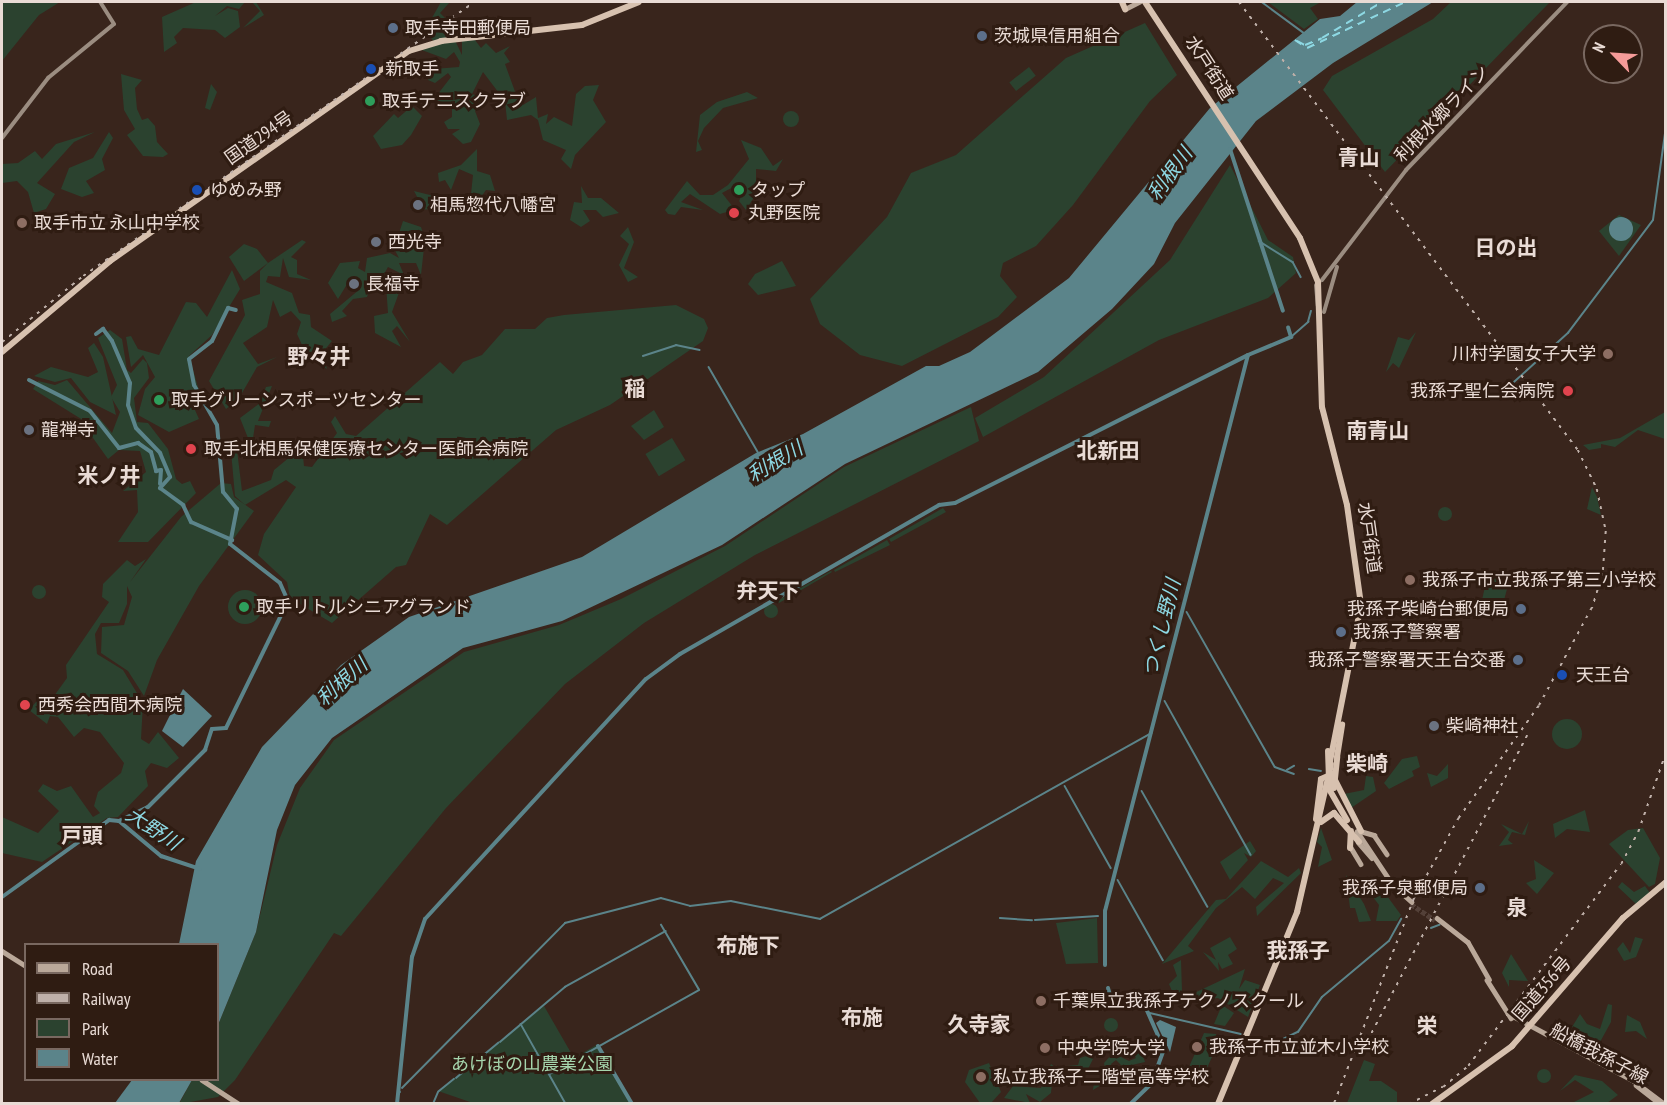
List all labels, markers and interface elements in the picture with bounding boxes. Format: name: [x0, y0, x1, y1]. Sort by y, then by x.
place label: 取手寺田郵便局: [405, 17, 531, 39]
marker: 取手寺田郵便局: [386, 21, 400, 35]
north arrow: [1583, 24, 1643, 84]
place label: 茨城県信用組合: [994, 25, 1120, 47]
marker: 茨城県信用組合: [975, 29, 989, 43]
street label: 水戸街道: [1180, 32, 1238, 104]
text: N: [1588, 39, 1609, 55]
place label: 新取手: [385, 58, 439, 80]
marker: 新取手: [362, 60, 380, 78]
street label: 利根水郷ライン: [1390, 61, 1494, 167]
place label: 取手テニスクラブ: [382, 90, 526, 112]
marker: 取手テニスクラブ: [363, 94, 377, 108]
street label: 国道294号: [221, 107, 297, 169]
water label: 利根川: [1143, 143, 1197, 205]
district label: 青山: [1338, 145, 1380, 171]
place label: ゆめみ野: [210, 179, 282, 201]
place label: タップ: [751, 179, 805, 201]
marker: ゆめみ野: [188, 181, 206, 199]
marker: タップ: [732, 183, 746, 197]
place label: 相馬惣代八幡宮: [430, 194, 556, 216]
marker: 相馬惣代八幡宮: [411, 198, 425, 212]
place label: 丸野医院: [748, 202, 820, 224]
marker: 丸野医院: [725, 204, 743, 222]
place label: 取手市立 永山中学校: [34, 212, 200, 234]
marker: 取手市立 永山中学校: [15, 216, 29, 230]
place label: 西光寺: [388, 231, 442, 253]
marker: 西光寺: [369, 235, 383, 249]
district label: 日の出: [1475, 235, 1537, 261]
place label: 長福寺: [366, 273, 420, 295]
marker: 長福寺: [347, 277, 361, 291]
place label: 川村学園女子大学: [1452, 343, 1596, 365]
district label: 野々井: [288, 344, 350, 370]
marker: 川村学園女子大学: [1601, 347, 1615, 361]
district label: 稲: [625, 376, 645, 402]
place label: 我孫子聖仁会病院: [1410, 380, 1554, 402]
marker: 我孫子聖仁会病院: [1559, 382, 1577, 400]
place label: 取手グリーンスポーツセンター: [171, 389, 423, 411]
marker: 取手グリーンスポーツセンター: [152, 393, 166, 407]
district label: 南青山: [1347, 418, 1409, 444]
place label: 龍禅寺: [41, 419, 95, 441]
marker: 龍禅寺: [22, 423, 36, 437]
water label: 利根川: [743, 436, 807, 488]
place label: 取手北相馬保健医療センター医師会病院: [204, 438, 528, 460]
district label: 北新田: [1077, 438, 1139, 464]
marker: 取手北相馬保健医療センター医師会病院: [182, 440, 200, 458]
district label: 米ノ井: [78, 463, 140, 489]
street label: 水戸街道: [1353, 501, 1385, 575]
place label: 我孫子市立我孫子第三小学校: [1422, 569, 1656, 591]
marker: 我孫子市立我孫子第三小学校: [1403, 573, 1417, 587]
water label: つくし野川: [1138, 577, 1186, 679]
district label: 弁天下: [737, 578, 799, 604]
place label: 取手リトルシニアグランド: [256, 596, 472, 618]
place label: 我孫子柴崎台郵便局: [1347, 598, 1509, 620]
marker: 取手リトルシニアグランド: [237, 600, 251, 614]
marker: 我孫子柴崎台郵便局: [1514, 602, 1528, 616]
place label: 我孫子警察署: [1353, 621, 1461, 643]
marker: 我孫子警察署: [1334, 625, 1348, 639]
place label: 我孫子警察署天王台交番: [1308, 649, 1506, 671]
water label: 利根川: [312, 653, 372, 711]
marker: 我孫子警察署天王台交番: [1511, 653, 1525, 667]
place label: 天王台: [1576, 664, 1630, 686]
marker: 天王台: [1553, 666, 1571, 684]
place label: 西秀会西間木病院: [38, 694, 182, 716]
marker: 西秀会西間木病院: [16, 696, 34, 714]
place label: 柴崎神社: [1446, 715, 1518, 737]
marker: 柴崎神社: [1427, 719, 1441, 733]
district label: 柴崎: [1346, 751, 1388, 777]
water label: 大野川: [121, 803, 185, 855]
district label: 戸頭: [61, 823, 103, 849]
place label: 我孫子泉郵便局: [1342, 877, 1468, 899]
marker: 我孫子泉郵便局: [1473, 881, 1487, 895]
district label: 泉: [1507, 895, 1527, 921]
district label: 布施下: [717, 933, 779, 959]
district label: 我孫子: [1267, 938, 1329, 964]
legend: [24, 943, 219, 1081]
street label: 国道356号: [1508, 952, 1576, 1026]
text: Road: [82, 957, 113, 980]
text: Railway: [82, 987, 131, 1010]
place label: 千葉県立我孫子テクノスクール: [1053, 990, 1305, 1012]
marker: 千葉県立我孫子テクノスクール: [1034, 994, 1048, 1008]
district label: 布施: [841, 1005, 883, 1031]
district label: 久寺家: [948, 1012, 1010, 1038]
district label: 栄: [1417, 1013, 1437, 1039]
text: Park: [82, 1017, 109, 1040]
street label: 船橋我孫子線: [1546, 1019, 1652, 1089]
place label: 我孫子市立並木小学校: [1209, 1036, 1389, 1058]
place label: 中央学院大学: [1057, 1037, 1165, 1059]
marker: 我孫子市立並木小学校: [1190, 1040, 1204, 1054]
marker: 中央学院大学: [1038, 1041, 1052, 1055]
text: Water: [82, 1047, 118, 1070]
park label: あけぼの山農業公園: [451, 1053, 613, 1075]
place label: 私立我孫子二階堂高等学校: [993, 1066, 1209, 1088]
marker: 私立我孫子二階堂高等学校: [974, 1070, 988, 1084]

